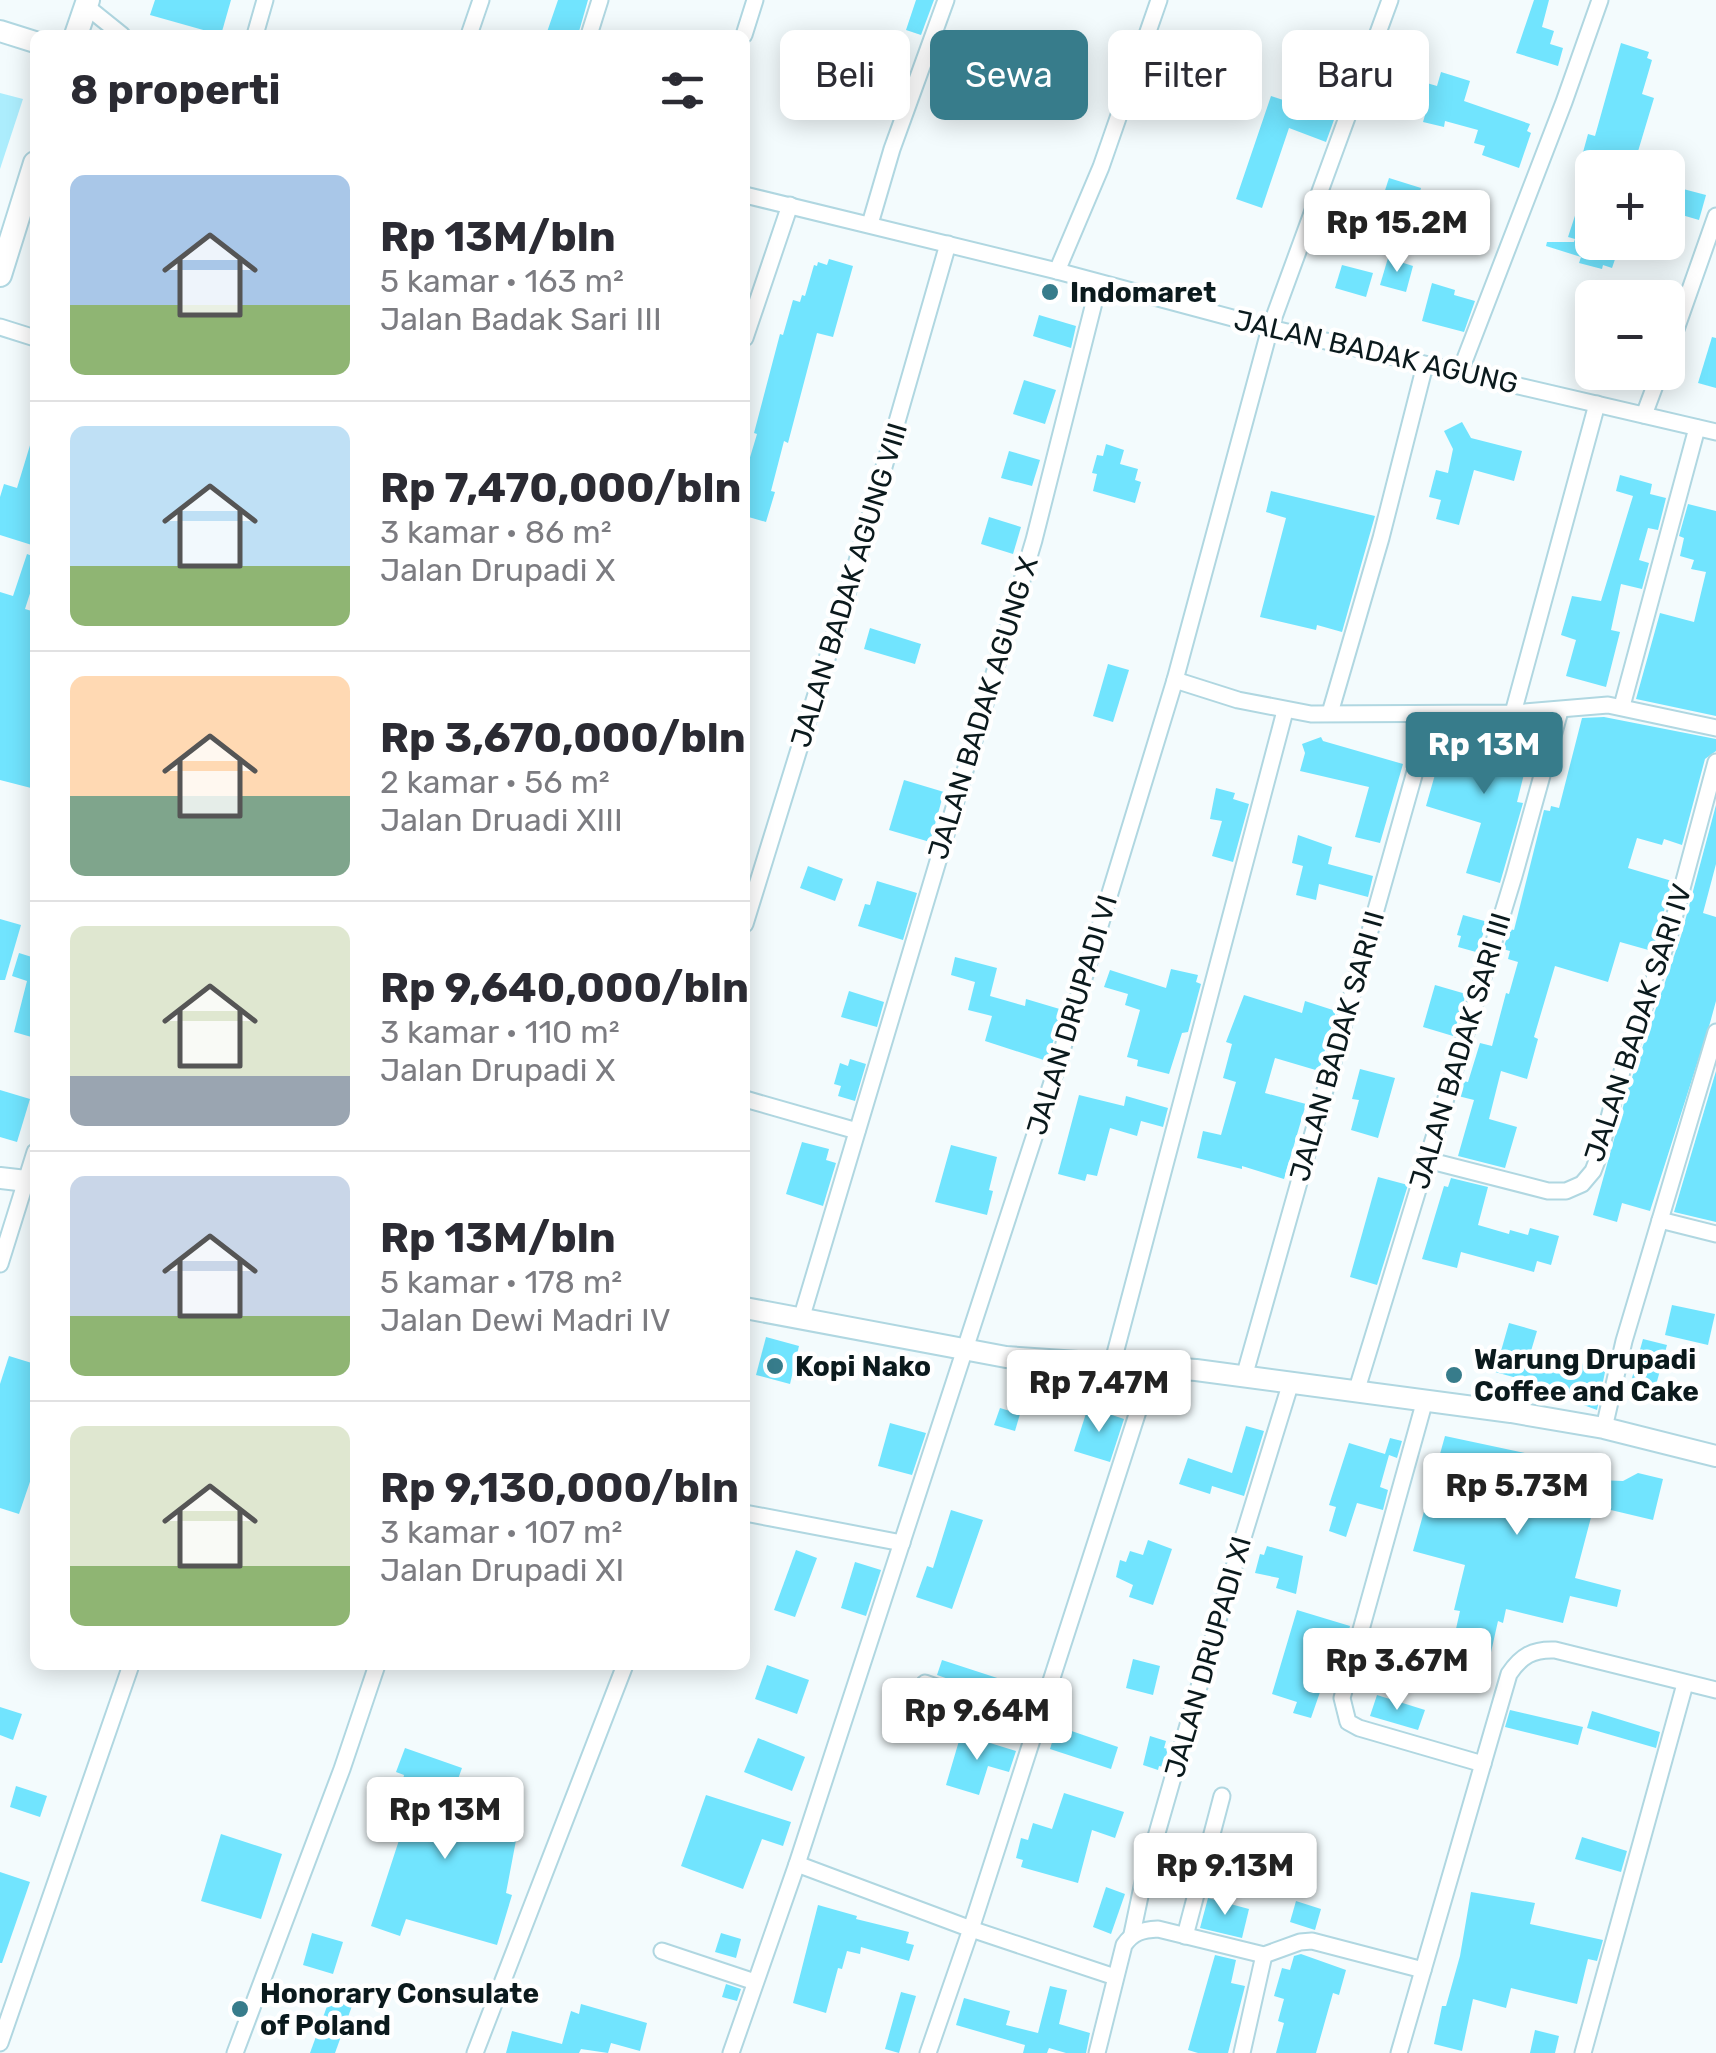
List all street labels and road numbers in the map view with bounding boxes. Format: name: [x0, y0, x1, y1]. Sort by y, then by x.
street label: JALAN BADAK AGUNG: [1231, 303, 1521, 401]
street label: JALAN BADAK AGUNG VIII: [784, 419, 914, 751]
street label: JALAN BADAK AGUNG X: [921, 552, 1045, 863]
street label: JALAN BADAK SARI IV: [1577, 880, 1699, 1166]
street label: JALAN DRUPADI VI: [1020, 891, 1124, 1139]
street label: JALAN BADAK SARI II: [1283, 907, 1391, 1185]
street label: JALAN BADAK SARI III: [1402, 909, 1518, 1193]
street label: JALAN DRUPADI XI: [1158, 1533, 1258, 1781]

